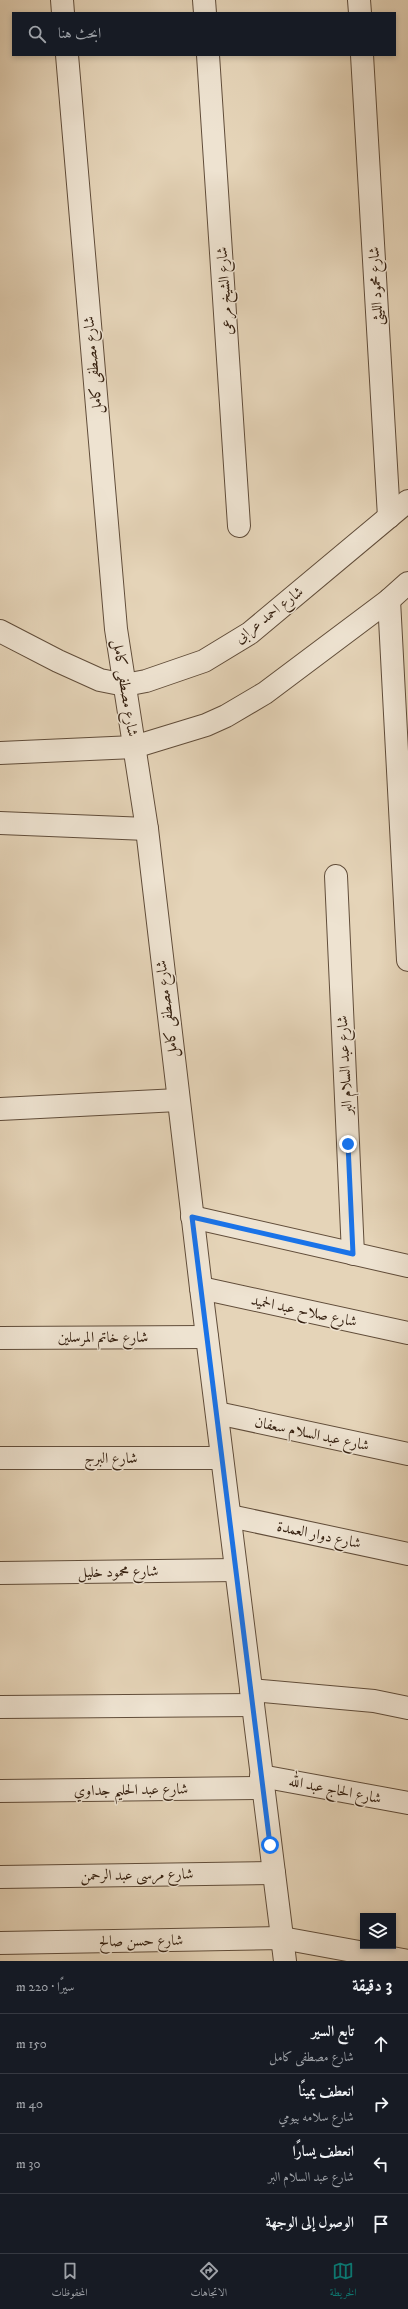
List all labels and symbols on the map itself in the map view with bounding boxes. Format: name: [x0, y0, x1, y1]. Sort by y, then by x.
street label: شارع الشيخ مرعى: [212, 246, 242, 336]
street label: شارع محمود الليثى: [364, 246, 391, 326]
street label: شارع مصطفى كامل: [79, 315, 110, 415]
street label: شارع احمد عرابى: [231, 582, 309, 650]
street label: شارع مصطفى كامل: [105, 638, 142, 738]
street label: شارع مصطفى كامل: [152, 959, 185, 1059]
street label: شارع عبد السلام البر: [333, 1015, 360, 1117]
route end: [339, 1135, 357, 1153]
street label: شارع صلاح عبد الحميد: [249, 1290, 359, 1334]
street label: شارع خاتم المرسلين: [58, 1328, 148, 1350]
street label: شارع عبد السلام سعفان: [252, 1413, 371, 1458]
street label: شارع البرج: [84, 1449, 138, 1471]
street label: شارع دوار العمدة: [275, 1517, 363, 1556]
street label: شارع محمود خليل: [77, 1562, 159, 1585]
street label: شارع الحاج عبد الله: [287, 1769, 383, 1811]
street label: شارع عبد الحليم جداوي: [74, 1780, 189, 1805]
route start: [261, 1836, 279, 1854]
street label: شارع مرسى عبد الرحمن: [80, 1865, 194, 1888]
street label: شارع حسن صالح: [99, 1931, 183, 1955]

